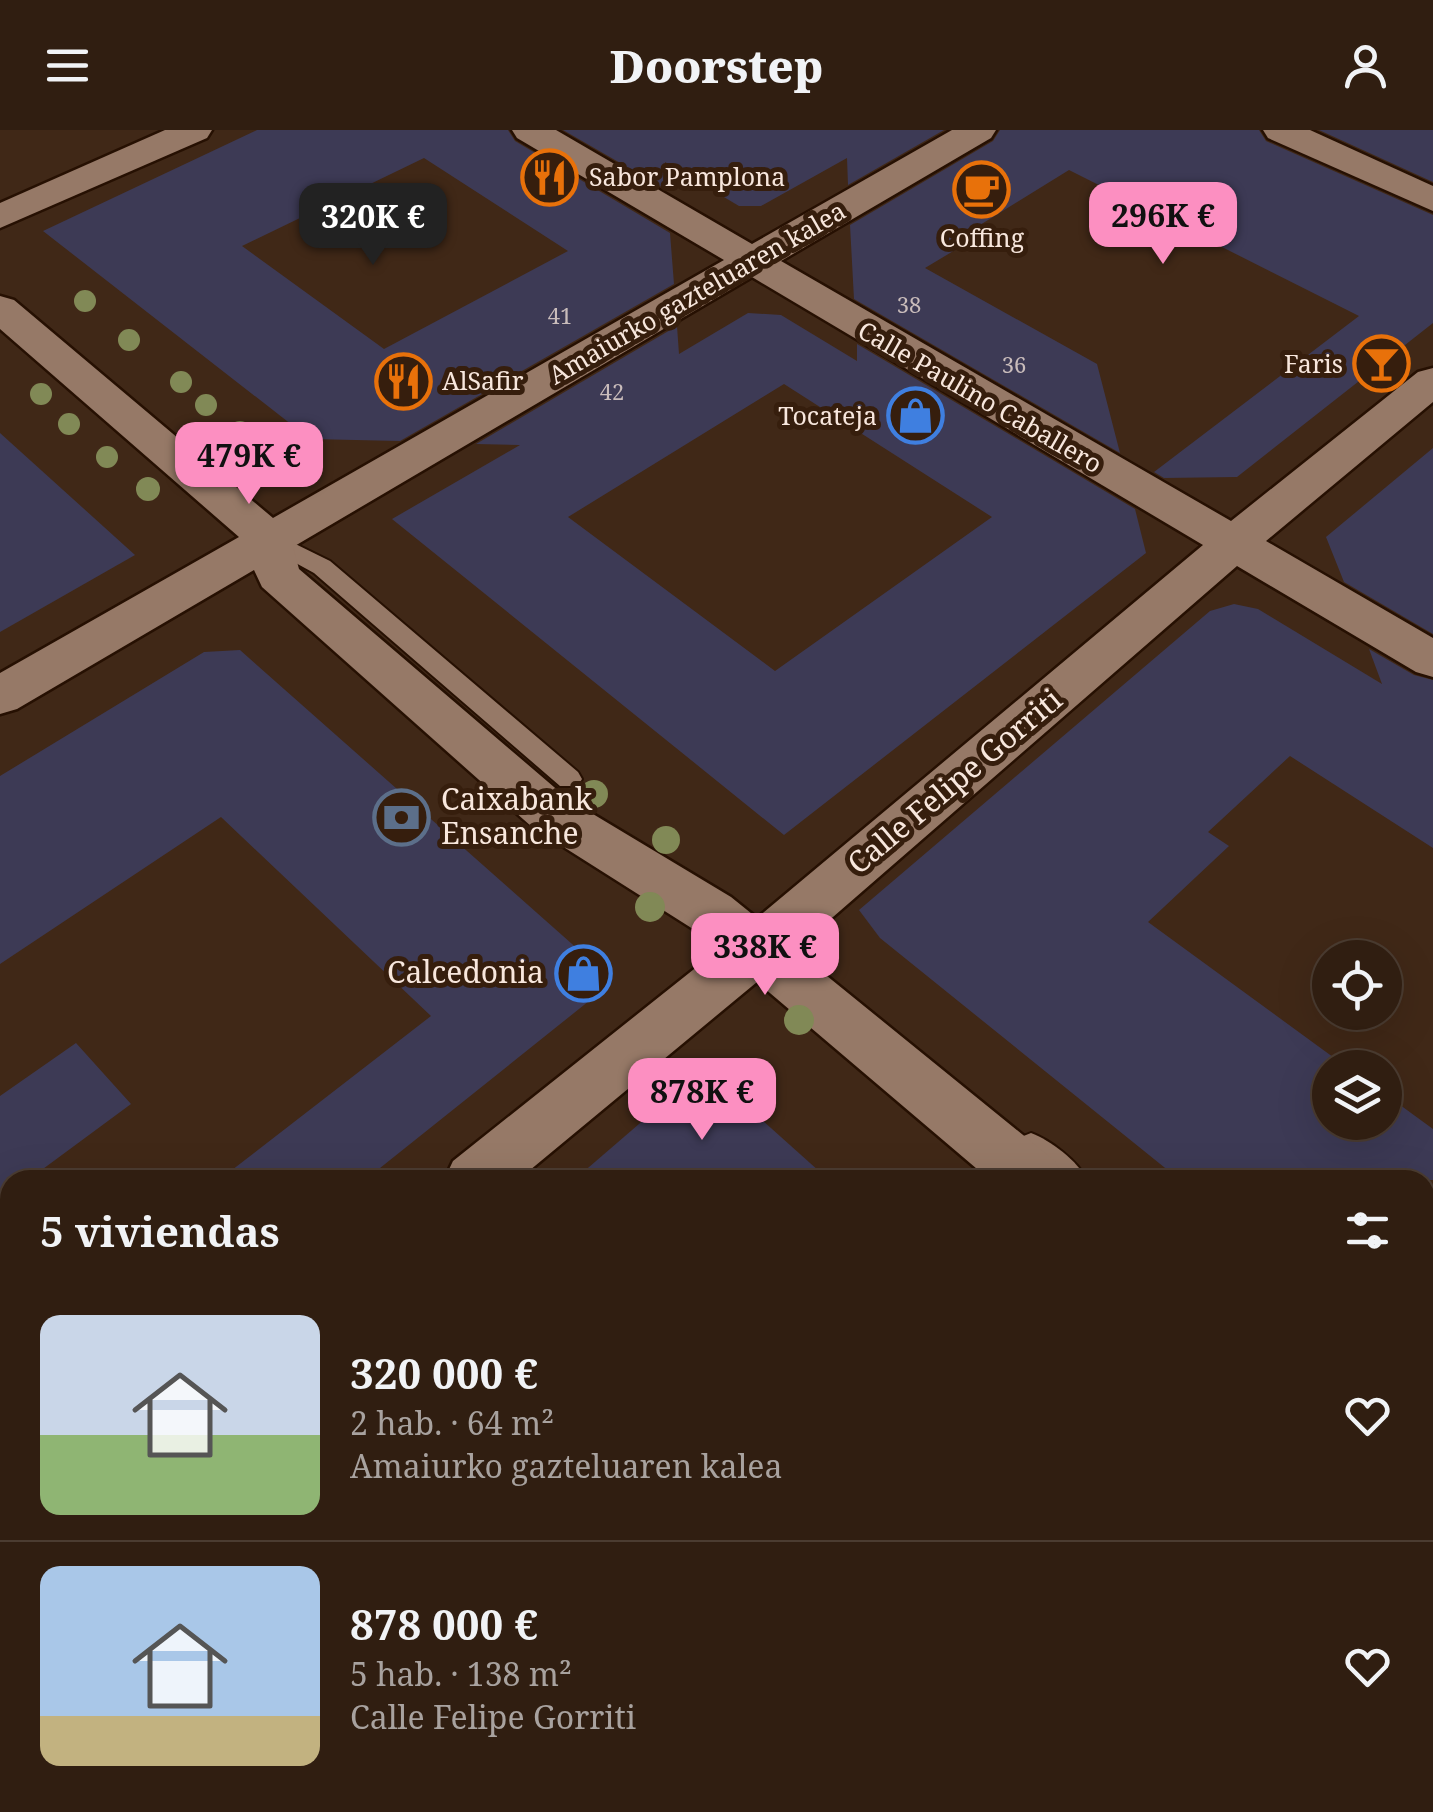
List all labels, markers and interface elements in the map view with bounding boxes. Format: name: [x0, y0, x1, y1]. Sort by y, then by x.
text: Doorstep: [610, 35, 823, 96]
icon: menu: [40, 38, 95, 93]
icon: person: [1338, 38, 1393, 93]
restaurant icon: Sabor Pamplona: [520, 147, 580, 207]
place label: Sabor Pamplona: [589, 159, 785, 193]
cafe icon: Coffing: [952, 159, 1012, 219]
pin: 296K €: [1082, 182, 1244, 267]
pin: 320K €: [292, 183, 454, 268]
street label: Amaiurko gazteluaren kalea: [542, 193, 851, 391]
text: 296K €: [1111, 193, 1215, 236]
text: 320K €: [321, 194, 425, 237]
place label: Coffing: [940, 220, 1025, 254]
house number: 38: [897, 289, 921, 319]
house number: 41: [548, 300, 572, 330]
street label: Calle Paulino Caballero: [852, 312, 1109, 480]
bar icon: Faris: [1352, 334, 1412, 394]
place label: Faris: [1284, 346, 1343, 380]
house number: 36: [1002, 349, 1026, 379]
restaurant icon: AlSafir: [373, 351, 433, 411]
place label: AlSafir: [442, 363, 524, 397]
house number: 42: [600, 376, 624, 406]
shop icon: Tocateja: [886, 386, 946, 446]
place label: Tocateja: [778, 398, 877, 432]
pin: 479K €: [168, 422, 330, 507]
text: 479K €: [197, 433, 301, 476]
street label: Calle Felipe Gorriti: [838, 679, 1070, 883]
place label: Caixabank Ensanche: [441, 778, 593, 853]
bank icon: Caixabank Ensanche: [372, 787, 432, 847]
pin: 338K €: [684, 913, 846, 998]
text: 338K €: [713, 924, 817, 967]
map controls: [1312, 940, 1402, 1140]
button: locate: [1312, 940, 1402, 1030]
shop icon: Calcedonia: [553, 943, 613, 1003]
place label: Calcedonia: [387, 951, 544, 992]
button: layers: [1312, 1050, 1402, 1140]
pin: 878K €: [621, 1058, 783, 1143]
text: 878K €: [650, 1069, 754, 1112]
text: 5 viviendas: [40, 1202, 280, 1259]
icon: filters: [1340, 1203, 1395, 1258]
text: 320 000 €: [350, 1344, 538, 1401]
icon: home: [120, 1355, 240, 1475]
icon: heart: [1340, 1388, 1395, 1443]
text: 2 hab. · 64 m²: [350, 1401, 554, 1444]
text: Amaiurko gazteluaren kalea: [350, 1444, 782, 1487]
text: 878 000 €: [350, 1595, 538, 1652]
icon: home: [120, 1606, 240, 1726]
icon: heart: [1340, 1639, 1395, 1694]
text: 5 hab. · 138 m²: [350, 1652, 572, 1695]
text: Calle Felipe Gorriti: [350, 1695, 636, 1738]

